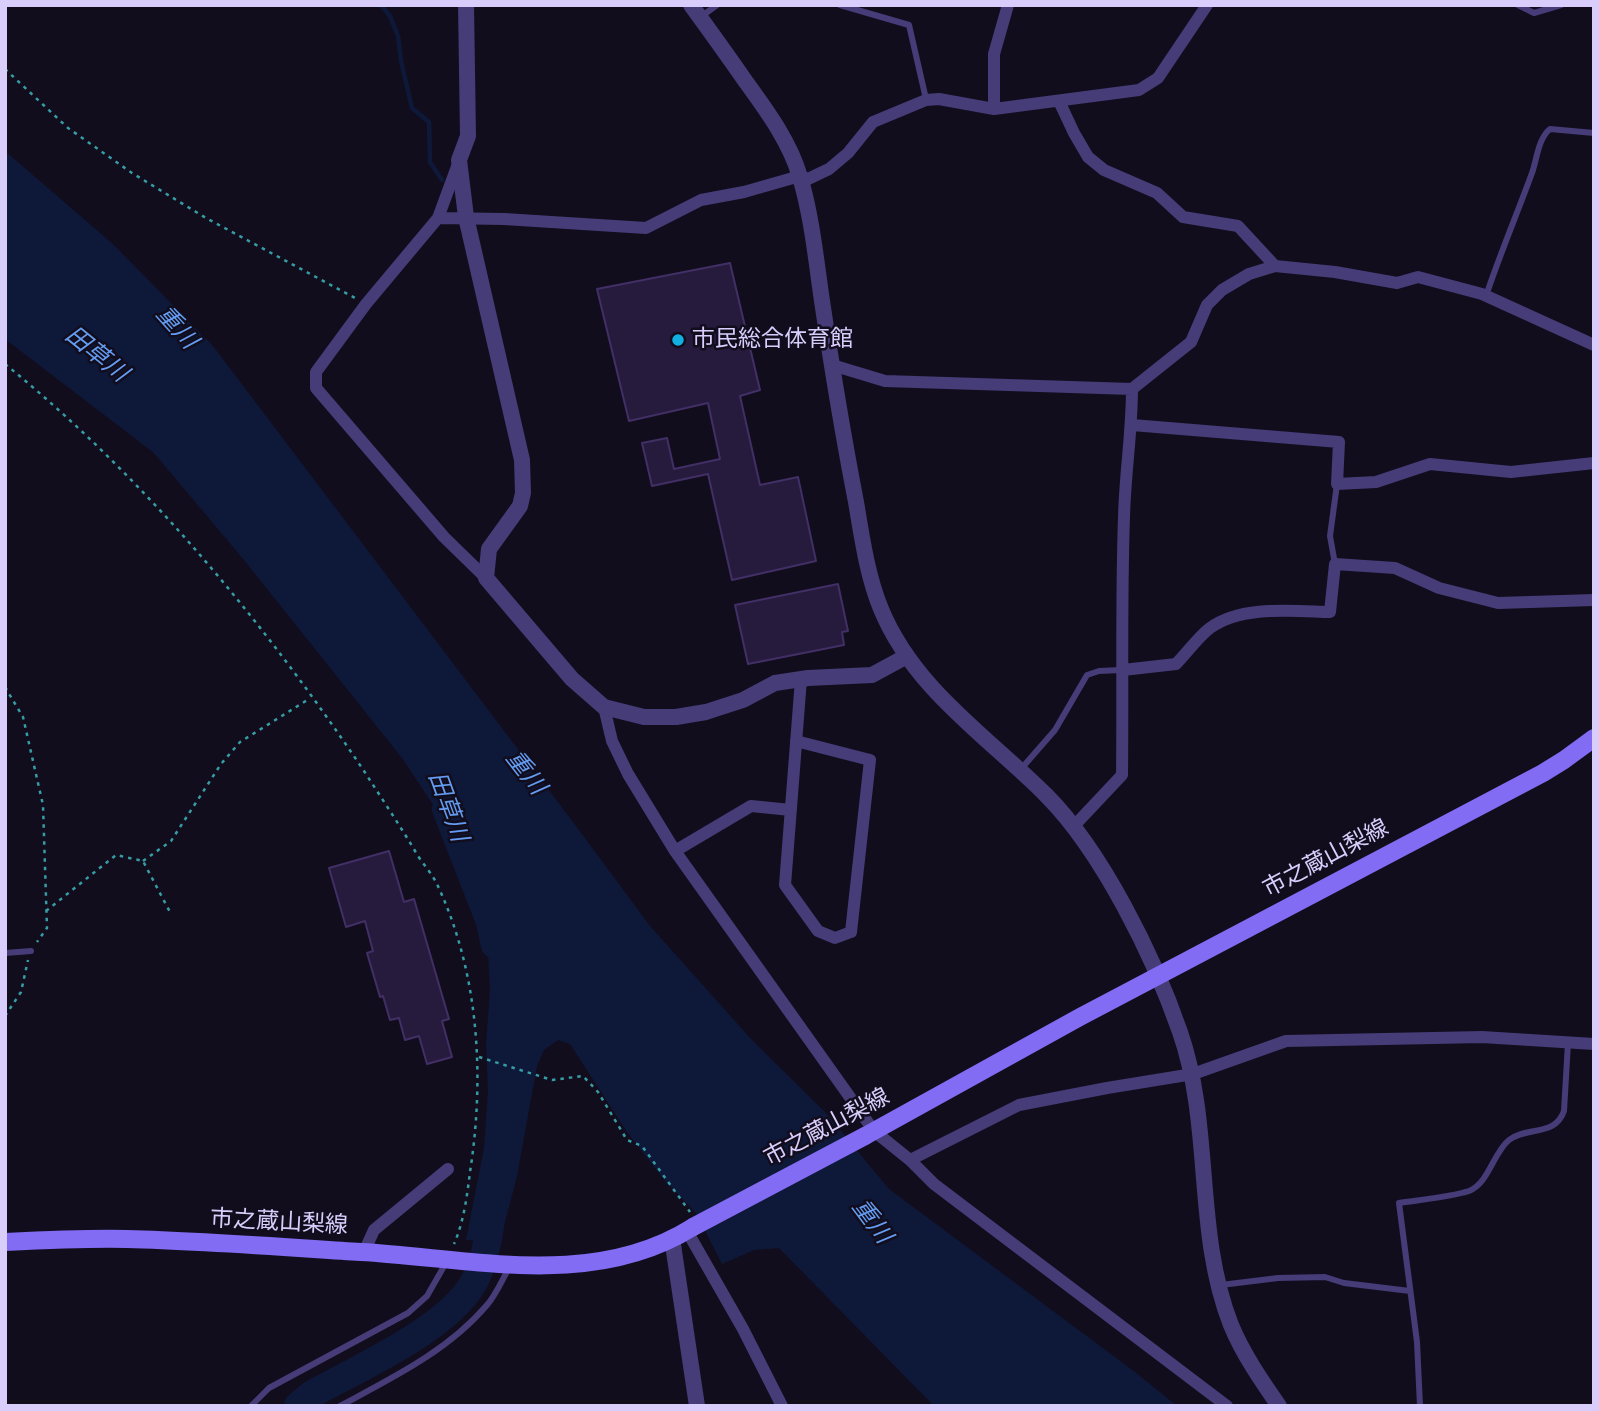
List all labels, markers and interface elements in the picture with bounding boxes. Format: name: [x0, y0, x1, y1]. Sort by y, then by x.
water label: 重川: [149, 301, 203, 355]
water label: 田草川: [59, 321, 133, 389]
place label: 市民総合体育館: [692, 326, 853, 354]
marker: 市民総合体育館: [670, 332, 686, 348]
water label: 重川: [499, 745, 551, 801]
water label: 田草川: [421, 768, 473, 846]
street label: 市之蔵山梨線: [1259, 814, 1393, 904]
street label: 市之蔵山梨線: [760, 1083, 894, 1173]
water label: 重川: [845, 1194, 897, 1250]
street label: 市之蔵山梨線: [209, 1206, 349, 1240]

